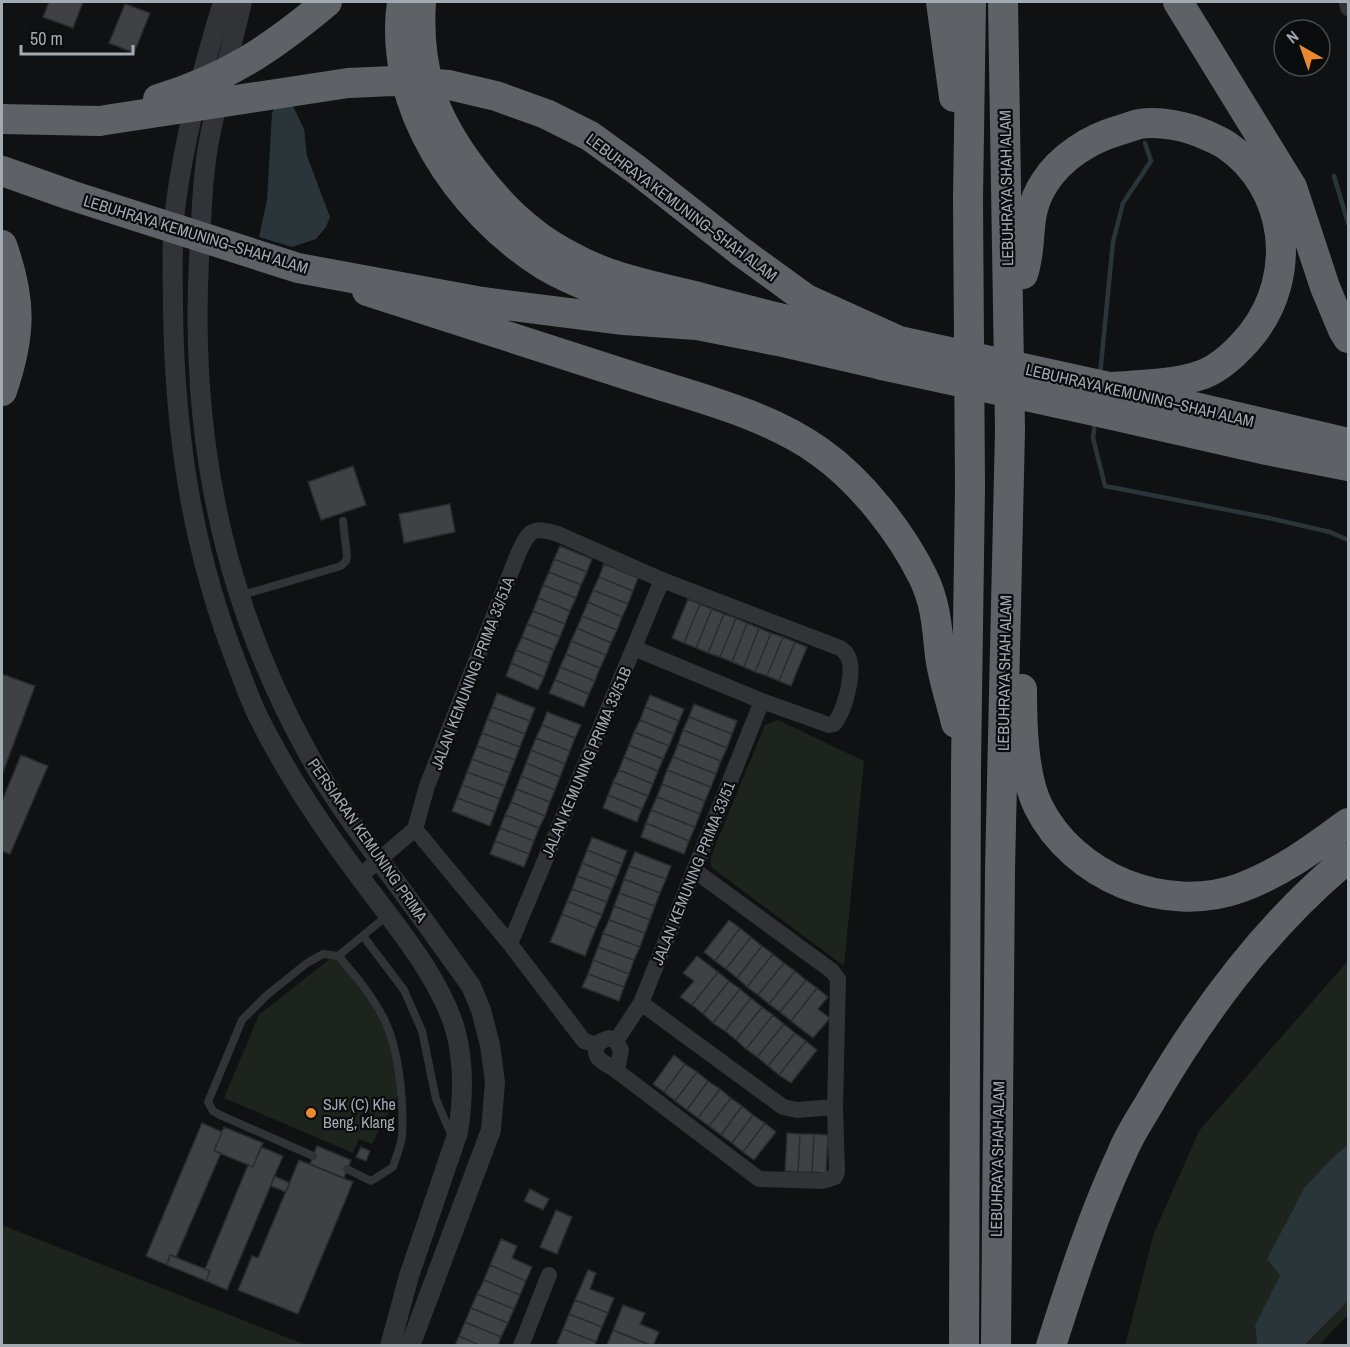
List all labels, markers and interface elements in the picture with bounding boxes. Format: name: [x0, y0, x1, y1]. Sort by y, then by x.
scale bar: [21, 18, 134, 56]
north arrow: [1272, 18, 1332, 78]
text: N: [1282, 25, 1303, 48]
text: 50 m: [30, 26, 63, 51]
street label: LEBUHRAYA SHAH ALAM: [994, 110, 1018, 266]
street label: LEBUHRAYA KEMUNING–SHAH ALAM: [582, 128, 782, 286]
street label: LEBUHRAYA KEMUNING–SHAH ALAM: [81, 189, 311, 279]
street label: LEBUHRAYA KEMUNING–SHAH ALAM: [1024, 358, 1256, 432]
street label: JALAN KEMUNING PRIMA 33/51A: [425, 573, 519, 773]
street label: LEBUHRAYA SHAH ALAM: [992, 595, 1016, 751]
street label: JALAN KEMUNING PRIMA 33/51B: [536, 663, 636, 861]
street label: PERSIARAN KEMUNING PRIMA: [303, 754, 433, 927]
street label: JALAN KEMUNING PRIMA 33/51: [646, 777, 740, 968]
street label: LEBUHRAYA SHAH ALAM: [985, 1081, 1009, 1237]
place label: SJK (C) Khe Beng, Klang: [323, 1093, 396, 1133]
marker: SJK (C) Khe Beng, Klang: [304, 1106, 318, 1120]

